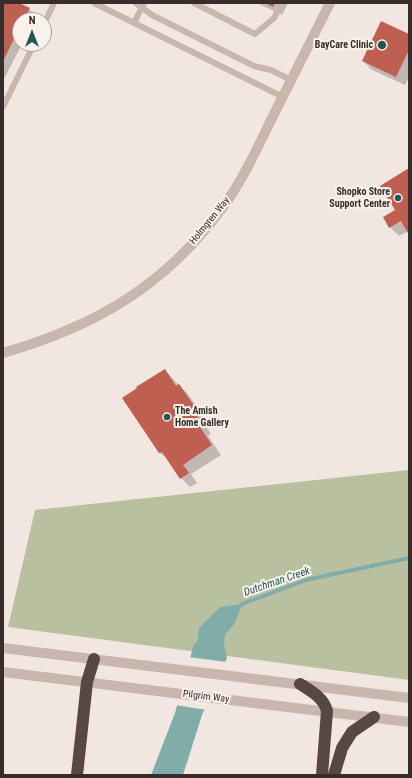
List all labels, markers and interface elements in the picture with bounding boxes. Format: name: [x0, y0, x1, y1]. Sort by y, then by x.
north arrow: [12, 12, 52, 52]
text: N: [29, 14, 35, 27]
place label: BayCare Clinic: [315, 39, 373, 51]
marker: BayCare Clinic: [376, 39, 388, 51]
place label: Shopko Store Support Center: [329, 186, 390, 210]
marker: Shopko Store Support Center: [393, 193, 403, 203]
street label: Holmgren Way: [187, 195, 233, 247]
place label: The Amish Home Gallery: [175, 405, 229, 428]
marker: The Amish Home Gallery: [162, 412, 172, 422]
water label: Dutchman Creek: [242, 564, 312, 600]
street label: Pilgrim Way: [182, 688, 230, 706]

